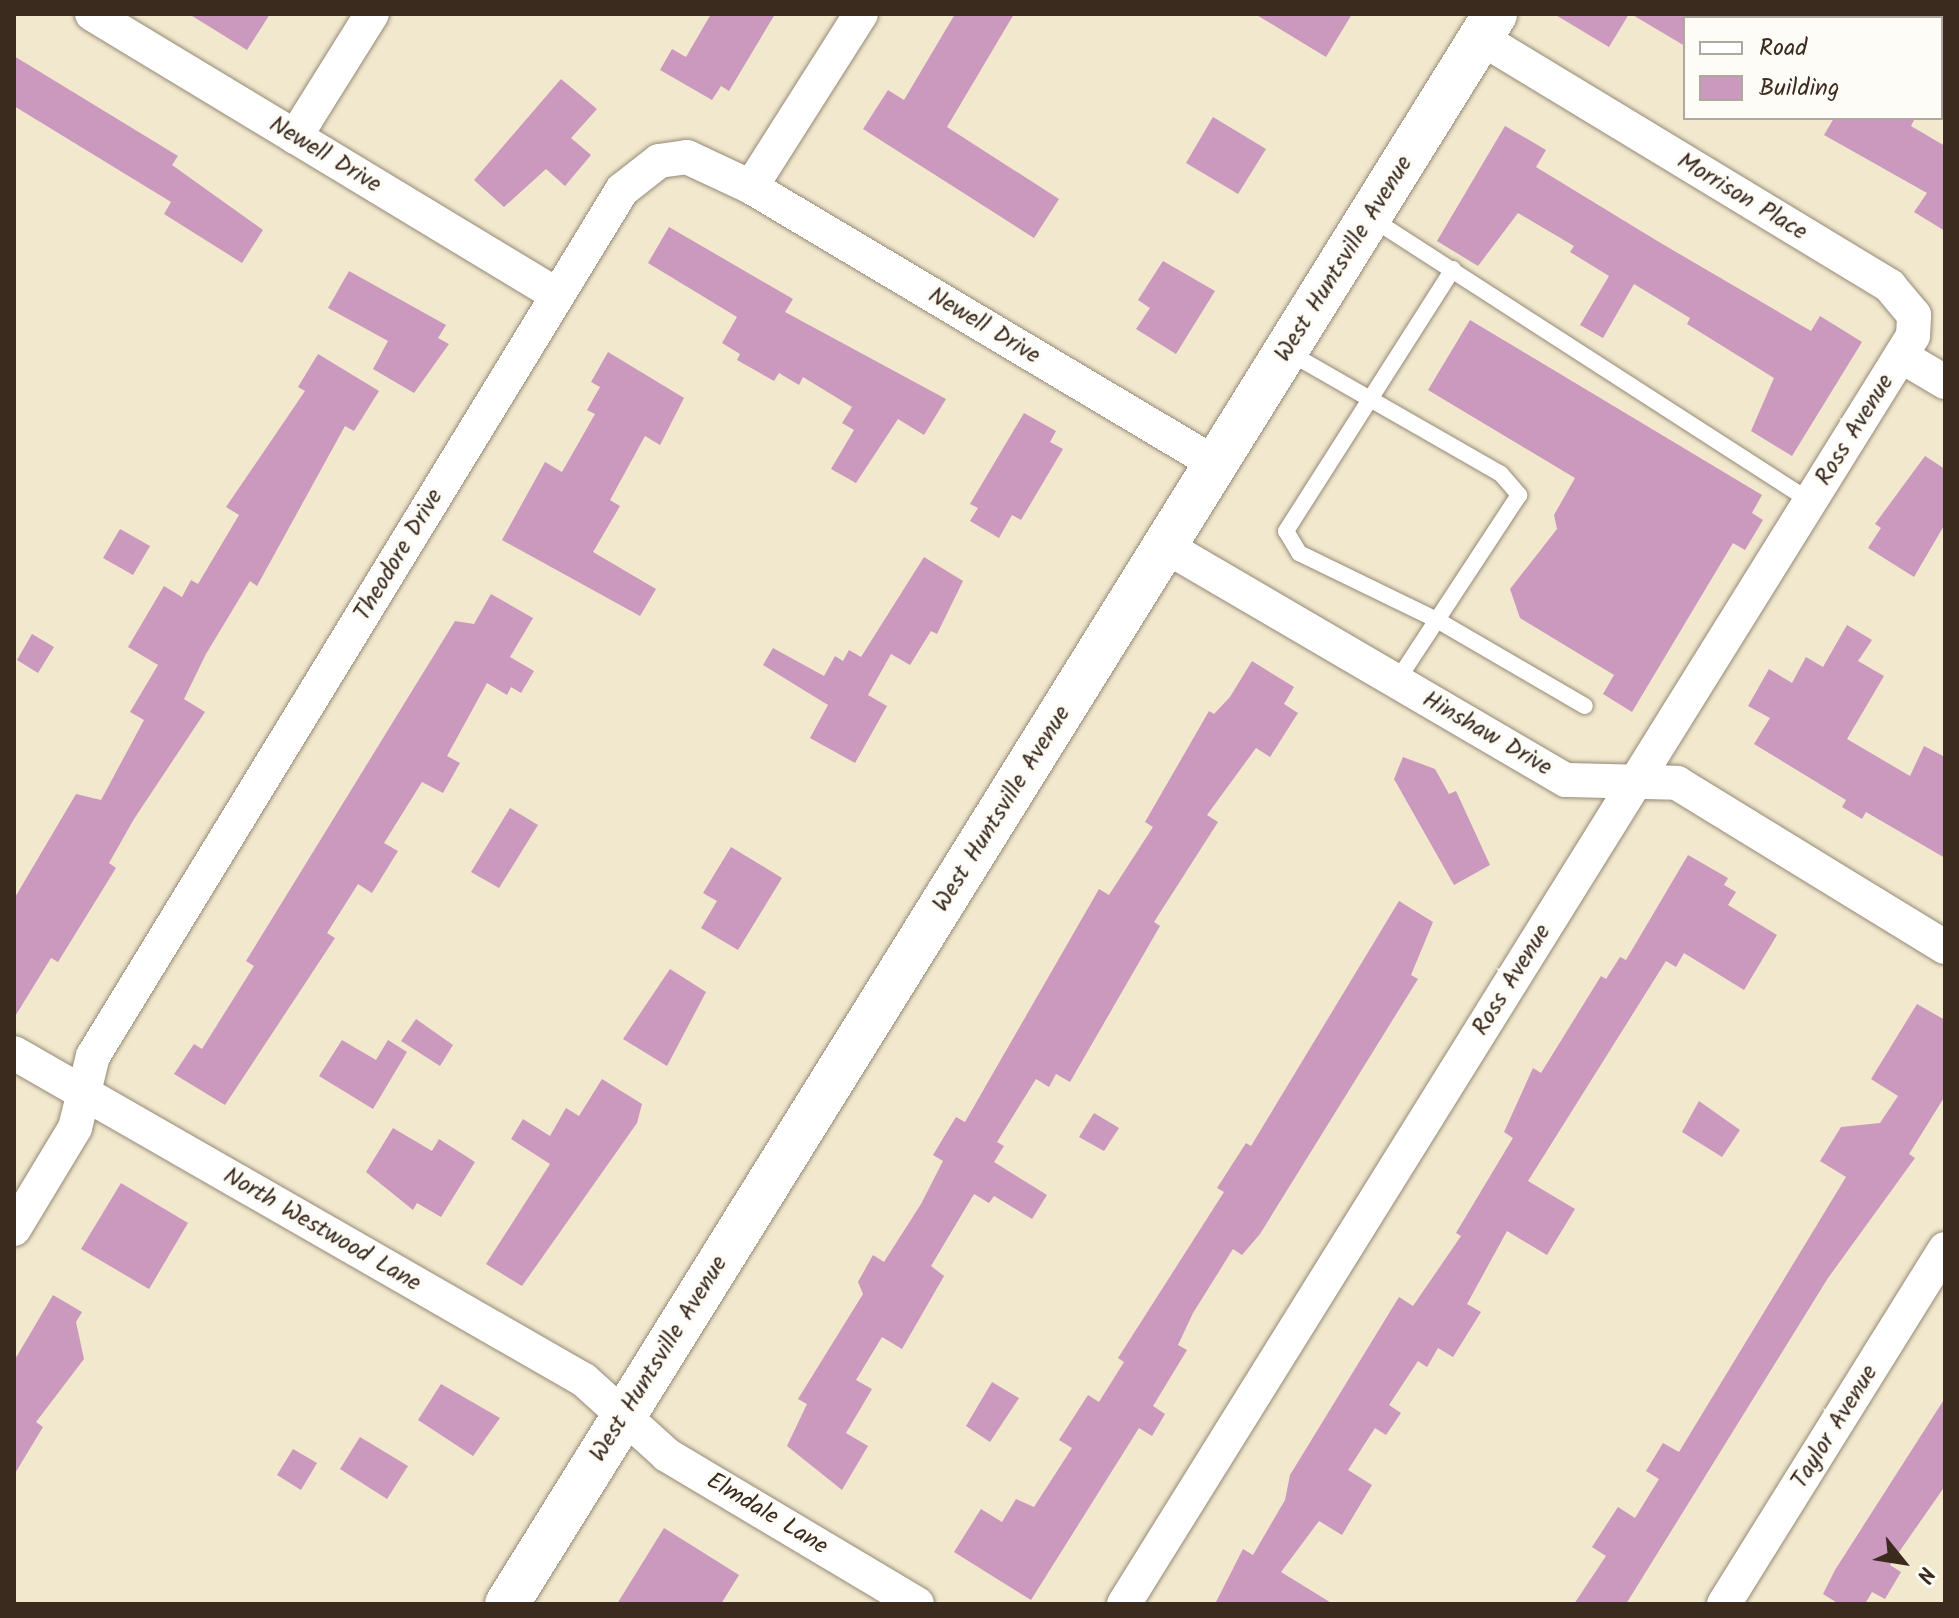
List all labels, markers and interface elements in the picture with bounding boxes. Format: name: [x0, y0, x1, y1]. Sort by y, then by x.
legend: [1683, 16, 1943, 120]
text: Road: [1759, 29, 1807, 68]
text: Building: [1759, 69, 1839, 108]
street label: Newell Drive: [264, 110, 386, 200]
street label: Morrison Place: [1672, 147, 1812, 247]
street label: West Huntsville Avenue: [1269, 151, 1419, 367]
street label: Newell Drive: [923, 281, 1045, 371]
street label: Ross Avenue: [1810, 369, 1900, 491]
street label: Theodore Drive: [348, 484, 450, 626]
street label: Hinshaw Drive: [1417, 685, 1557, 783]
street label: West Huntsville Avenue: [927, 701, 1077, 917]
street label: Ross Avenue: [1467, 919, 1557, 1041]
street label: North Westwood Lane: [218, 1162, 426, 1298]
street label: West Huntsville Avenue: [584, 1251, 734, 1467]
street label: Taylor Avenue: [1786, 1360, 1884, 1494]
street label: Elmdale Lane: [701, 1467, 833, 1561]
north arrow: [1863, 1522, 1943, 1602]
text: N: [1906, 1559, 1943, 1589]

